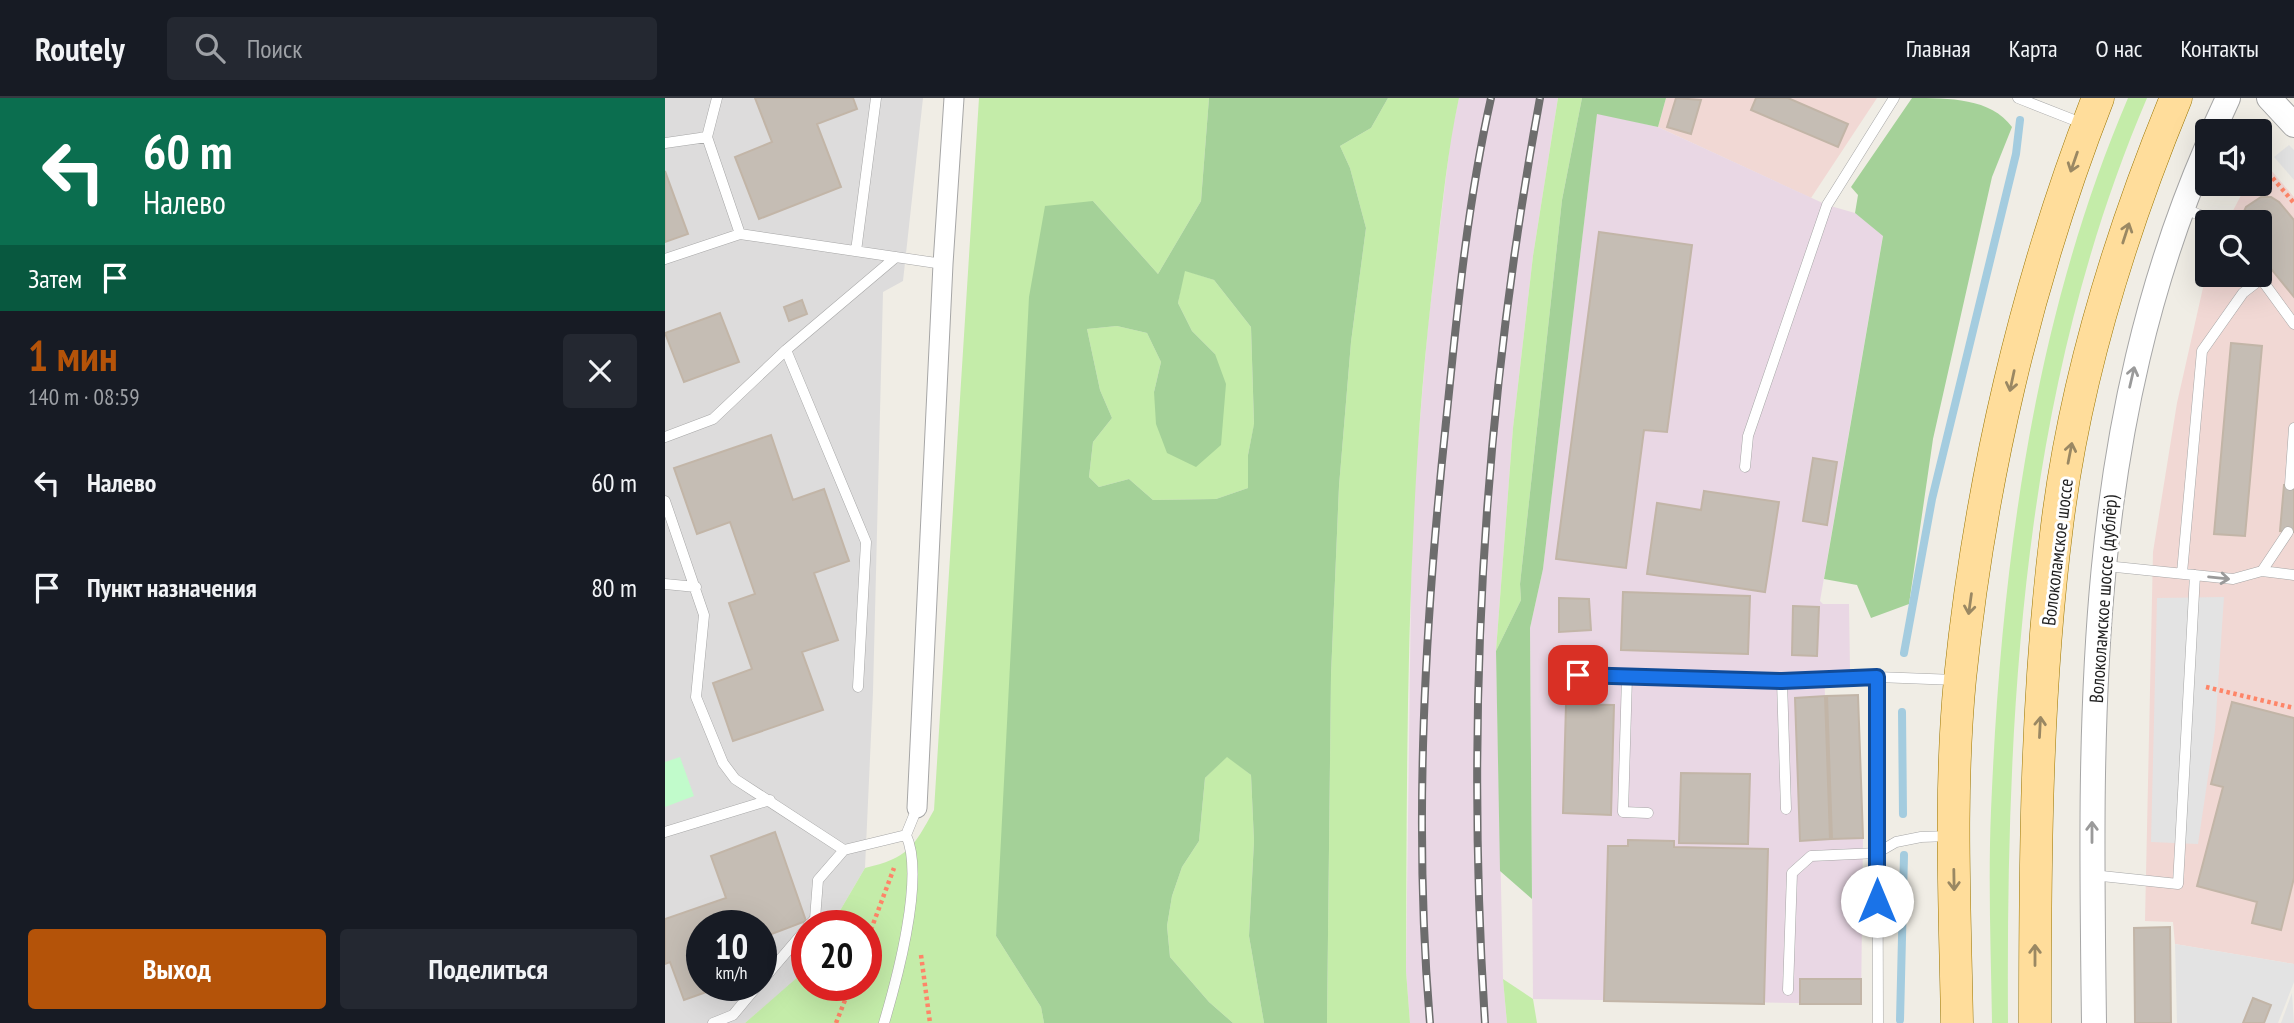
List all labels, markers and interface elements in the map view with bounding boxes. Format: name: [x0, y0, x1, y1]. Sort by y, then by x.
search box: [167, 17, 657, 80]
text: Routely: [35, 27, 125, 70]
icon: search: [191, 29, 229, 67]
text: Поиск: [247, 32, 302, 65]
text: Главная: [1906, 33, 1971, 64]
text: Карта: [2009, 33, 2058, 64]
text: О нас: [2096, 33, 2142, 64]
text: Контакты: [2180, 33, 2259, 64]
text: 60 m: [143, 119, 232, 183]
map controls: [2195, 119, 2272, 287]
button: sound: [2195, 119, 2272, 196]
icon: left: [28, 126, 119, 217]
one-way arrow: [2067, 151, 2080, 173]
text: Налево: [143, 181, 226, 223]
button: search: [2195, 210, 2272, 287]
one-way arrow: [2121, 222, 2133, 244]
icon: arrive: [96, 259, 134, 297]
text: Затем: [28, 262, 82, 295]
text: 1 мин: [28, 328, 118, 383]
button: close: [563, 334, 637, 408]
one-way arrow: [2126, 366, 2140, 389]
one-way arrow: [2004, 369, 2018, 392]
text: 140 m · 08:59: [28, 382, 140, 411]
one-way arrow: [2064, 442, 2077, 465]
icon: left: [28, 464, 66, 502]
text: Налево: [87, 466, 156, 499]
text: 60 m: [591, 466, 637, 499]
street label: Волоколамское шоссе: [2036, 477, 2078, 627]
street label: Волоколамское шоссе (дублёр): [2084, 494, 2122, 704]
icon: arrive: [28, 569, 66, 607]
text: Пункт назначения: [87, 571, 257, 604]
text: 80 m: [591, 571, 637, 604]
one-way arrow: [2207, 571, 2229, 584]
one-way arrow: [1964, 592, 1977, 615]
pin: [1548, 645, 1608, 705]
icon: arrive: [1559, 656, 1597, 694]
one-way arrow: [2034, 716, 2047, 739]
one-way arrow: [2085, 821, 2099, 844]
position arrow: [1840, 864, 1914, 938]
one-way arrow: [1947, 868, 1961, 891]
speed limit sign: 20: [791, 910, 882, 1001]
text: 10: [715, 923, 748, 969]
button: Выход: [28, 929, 326, 1009]
button: Поделиться: [340, 929, 637, 1009]
one-way arrow: [2028, 944, 2042, 967]
text: km/h: [716, 961, 747, 984]

